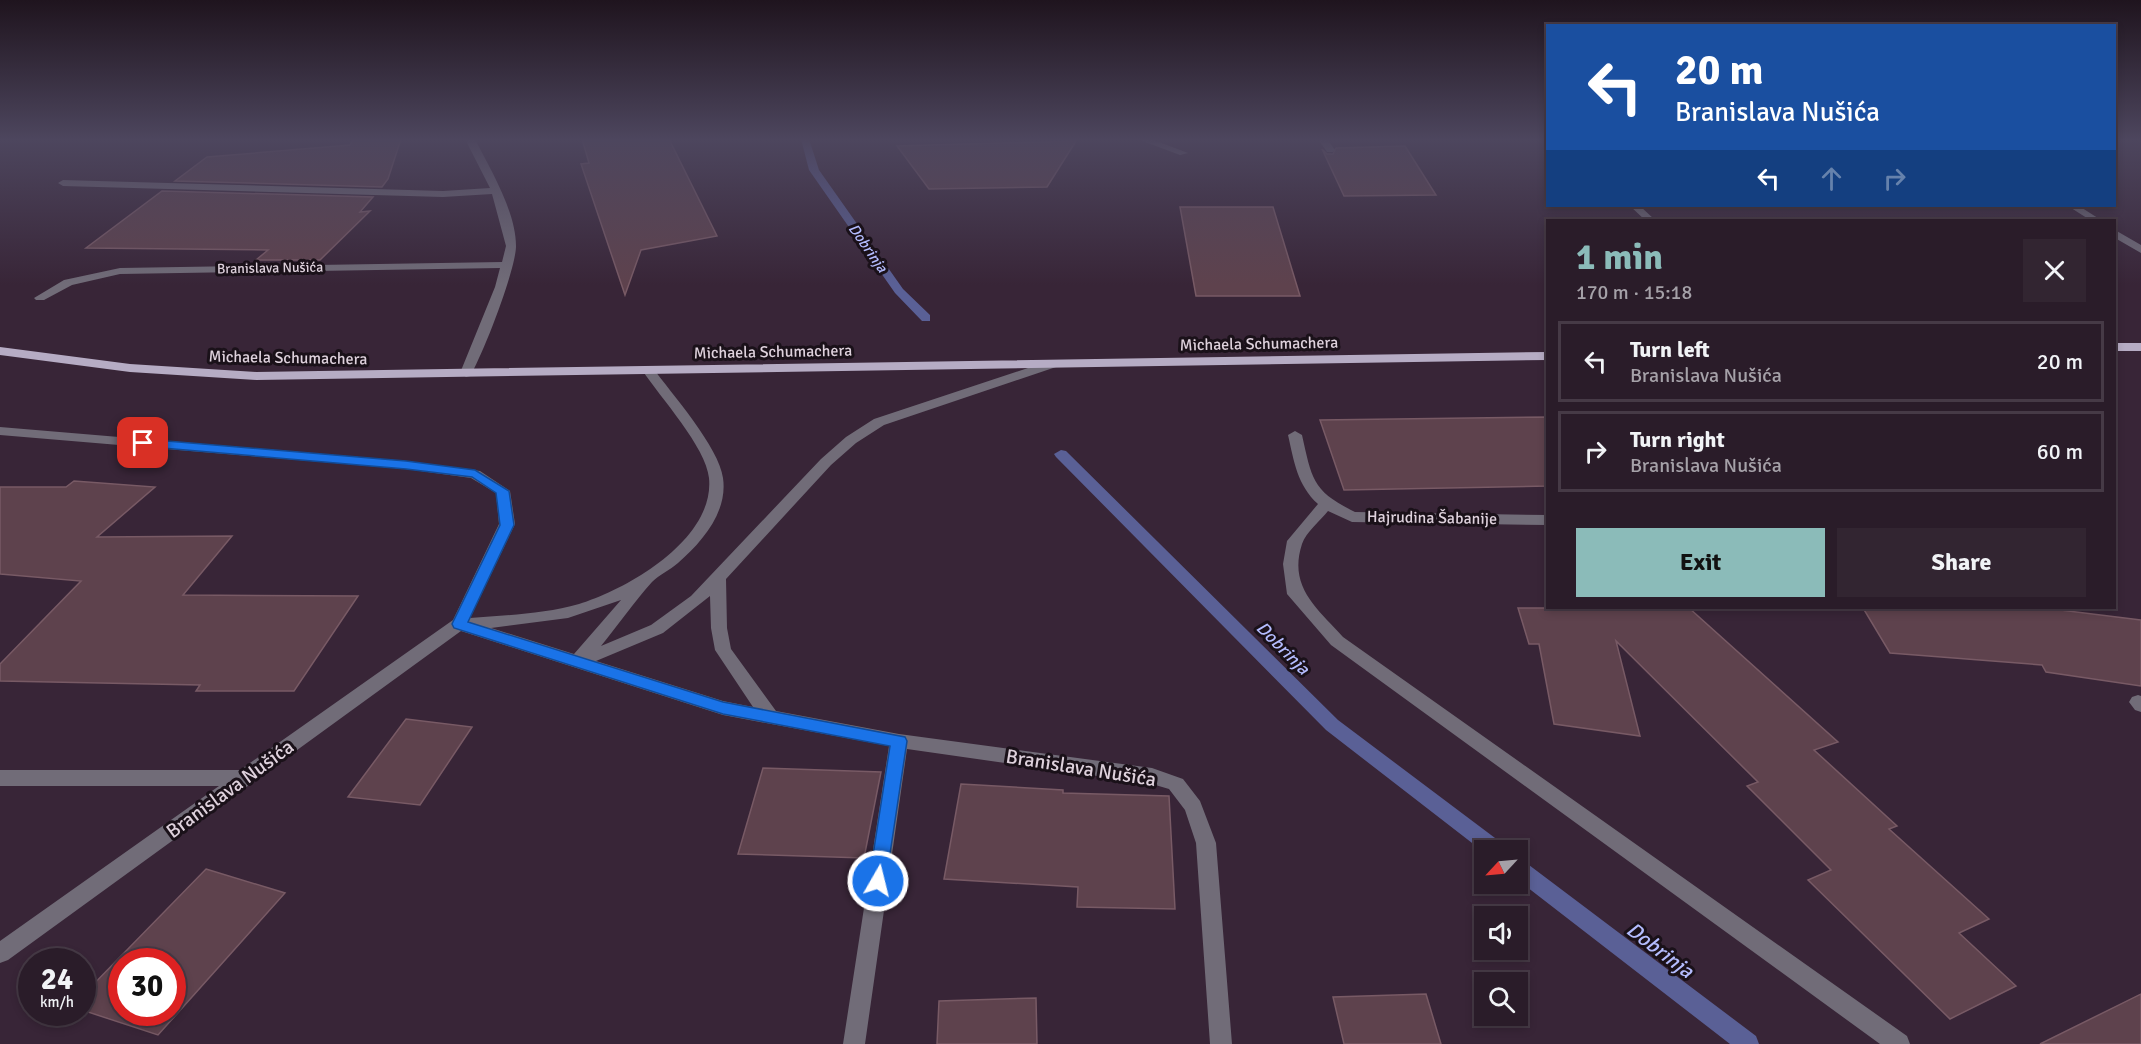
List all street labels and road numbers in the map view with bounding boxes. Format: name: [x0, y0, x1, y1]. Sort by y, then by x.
street label: Branislava Nušića: [217, 259, 323, 277]
street label: Michaela Schumachera: [1179, 333, 1339, 355]
street label: Michaela Schumachera: [693, 341, 853, 363]
street label: Michaela Schumachera: [208, 347, 368, 369]
street label: Hajrudina Šabanije: [1367, 507, 1497, 529]
street label: Branislava Nušića: [161, 734, 299, 844]
street label: Branislava Nušića: [1004, 744, 1158, 792]

